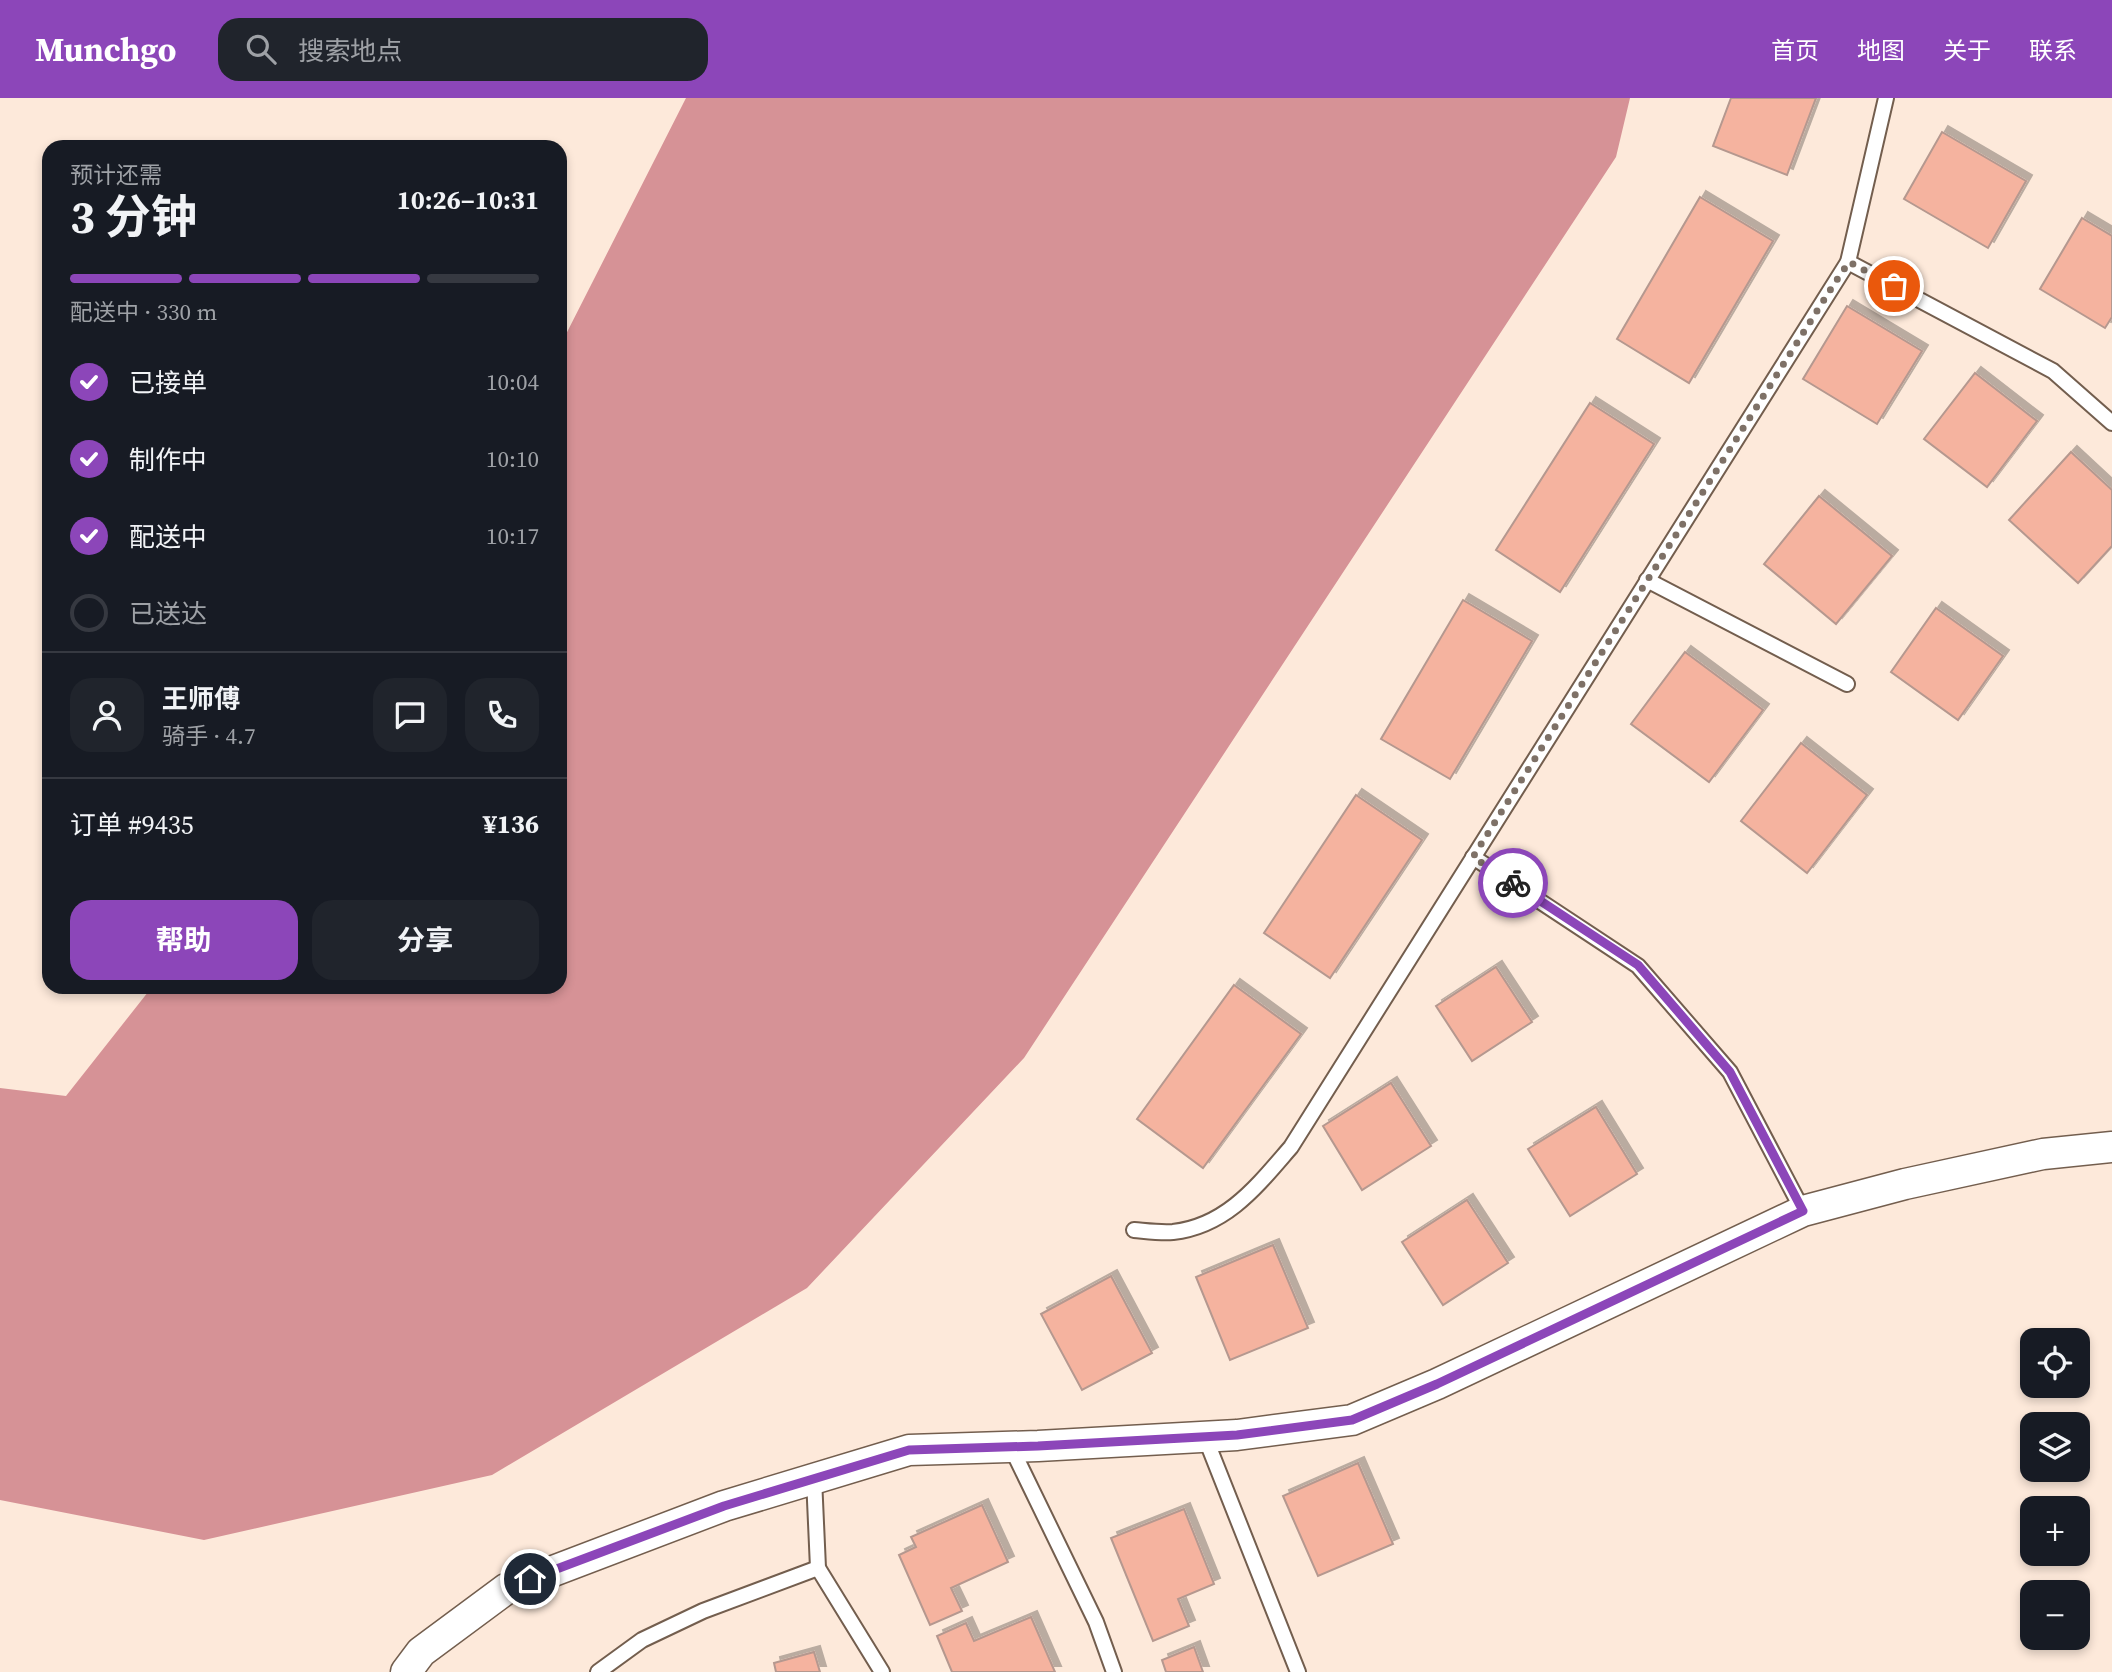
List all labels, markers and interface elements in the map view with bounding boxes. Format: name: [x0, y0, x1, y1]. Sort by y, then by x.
search box: [218, 18, 708, 81]
text: Munchgo: [35, 27, 176, 72]
icon: search: [242, 30, 280, 68]
text: 搜索地点: [298, 33, 402, 69]
text: 首页: [1771, 34, 1819, 67]
text: 地图: [1857, 34, 1905, 67]
text: 关于: [1943, 34, 1991, 67]
text: 联系: [2029, 34, 2077, 67]
text: 预计还需: [70, 159, 162, 191]
text: 10:26–10:31: [397, 182, 539, 218]
text: 3 分钟: [70, 185, 197, 248]
pin: [1864, 256, 1924, 316]
icon: bag: [1875, 267, 1913, 305]
text: 配送中 · 330 m: [70, 296, 217, 328]
icon: check: [70, 363, 108, 401]
text: 已接单: [129, 365, 207, 401]
text: 10:04: [486, 366, 539, 398]
icon: check: [70, 440, 108, 478]
text: 制作中: [129, 442, 207, 478]
text: 10:10: [486, 443, 539, 475]
icon: check: [70, 517, 108, 555]
text: 配送中: [129, 519, 207, 555]
text: 10:17: [486, 520, 539, 552]
text: 已送达: [129, 596, 207, 632]
button: person: [70, 678, 144, 752]
button: chat: [373, 678, 447, 752]
button: phone: [465, 678, 539, 752]
text: 王师傅: [162, 681, 240, 717]
text: 骑手 · 4.7: [162, 720, 256, 752]
text: ¥136: [483, 806, 539, 842]
text: 订单 #9435: [70, 807, 194, 843]
courier: [1478, 848, 1548, 918]
icon: bike: [1494, 864, 1532, 902]
button: 帮助: [70, 900, 298, 980]
button: 分享: [312, 900, 539, 980]
map controls: [2020, 1328, 2090, 1650]
button: locate: [2020, 1328, 2090, 1398]
button: layers: [2020, 1412, 2090, 1482]
button: +: [2020, 1496, 2090, 1566]
pin: [500, 1549, 560, 1609]
icon: home: [511, 1560, 549, 1598]
button: −: [2020, 1580, 2090, 1650]

